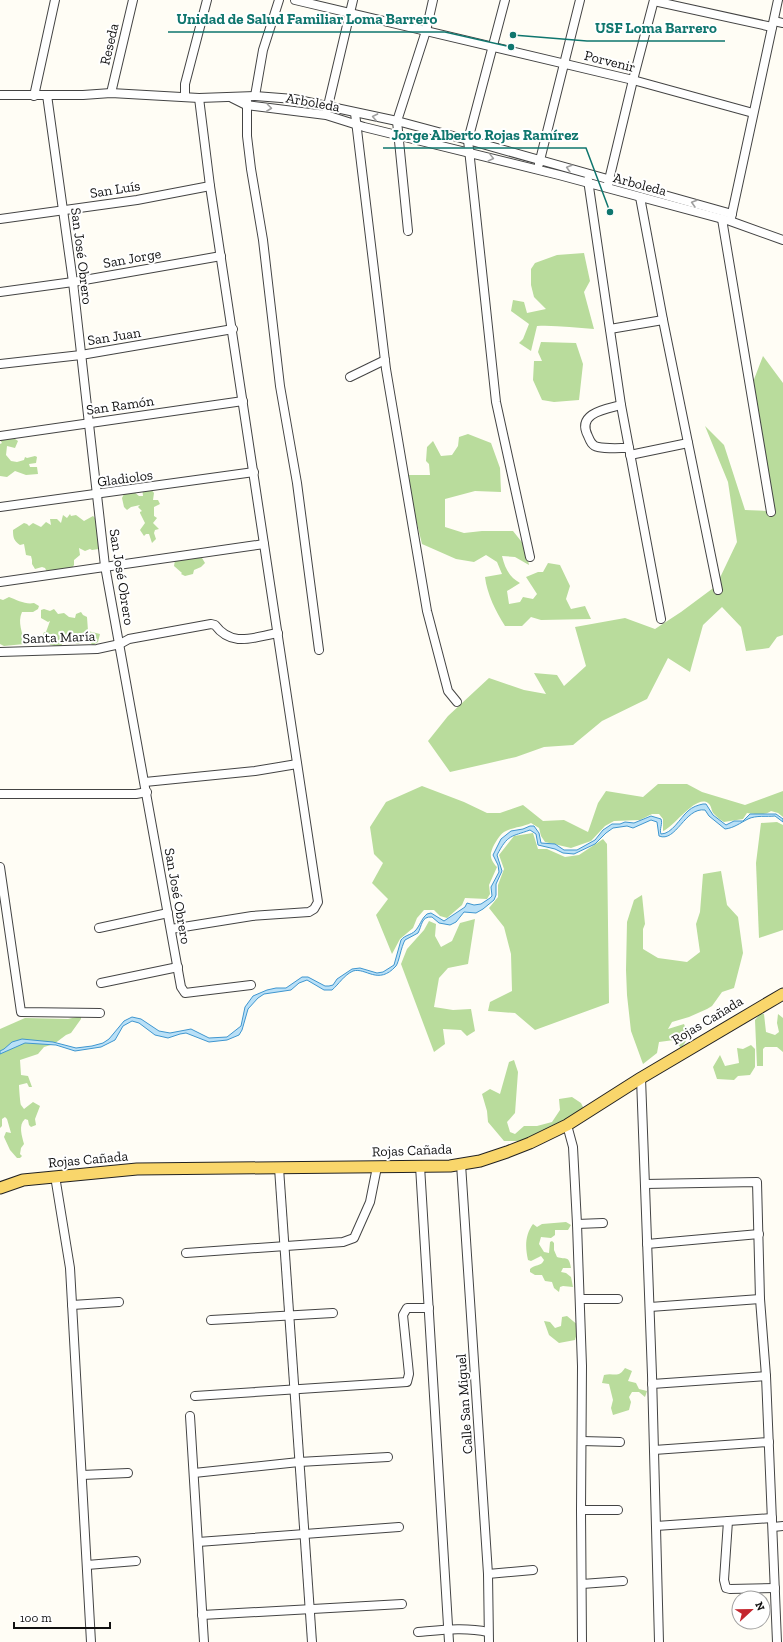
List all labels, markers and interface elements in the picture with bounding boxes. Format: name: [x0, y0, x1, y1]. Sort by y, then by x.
callout: Unidad de Salud Familiar Loma Barrero: [168, 5, 445, 32]
text: Unidad de Salud Familiar Loma Barrero: [177, 10, 438, 28]
callout: USF Loma Barrero: [587, 14, 725, 41]
text: USF Loma Barrero: [595, 19, 717, 37]
street label: Reseda: [96, 21, 123, 67]
street label: Porvenir: [583, 47, 637, 76]
street label: Arboleda: [285, 89, 341, 116]
one-way arrow: [266, 103, 272, 112]
one-way arrow: [372, 114, 379, 122]
callout: Jorge Alberto Rojas Ramírez: [383, 121, 586, 148]
text: Jorge Alberto Rojas Ramírez: [391, 126, 579, 144]
one-way arrow: [487, 153, 494, 162]
one-way arrow: [566, 164, 573, 173]
street label: Arboleda: [611, 169, 669, 200]
street label: San Luís: [89, 177, 142, 202]
one-way arrow: [691, 199, 698, 208]
street label: San José Obrero: [67, 207, 96, 305]
street label: San Jorge: [102, 245, 163, 272]
street label: San Juan: [86, 324, 142, 349]
street label: San Ramón: [85, 392, 155, 419]
street label: Gladiolos: [96, 466, 154, 491]
street label: San José Obrero: [105, 528, 138, 627]
street label: Santa María: [22, 628, 96, 647]
street label: San José Obrero: [161, 847, 194, 946]
street label: Rojas Cañada: [668, 992, 746, 1048]
street label: Rojas Cañada: [372, 1141, 453, 1160]
street label: Rojas Cañada: [47, 1148, 129, 1171]
street label: Calle San Miguel: [452, 1353, 476, 1455]
north arrow: [731, 1590, 771, 1630]
text: N: [752, 1600, 768, 1613]
scale bar: [14, 1604, 110, 1630]
text: 100 m: [20, 1611, 52, 1625]

